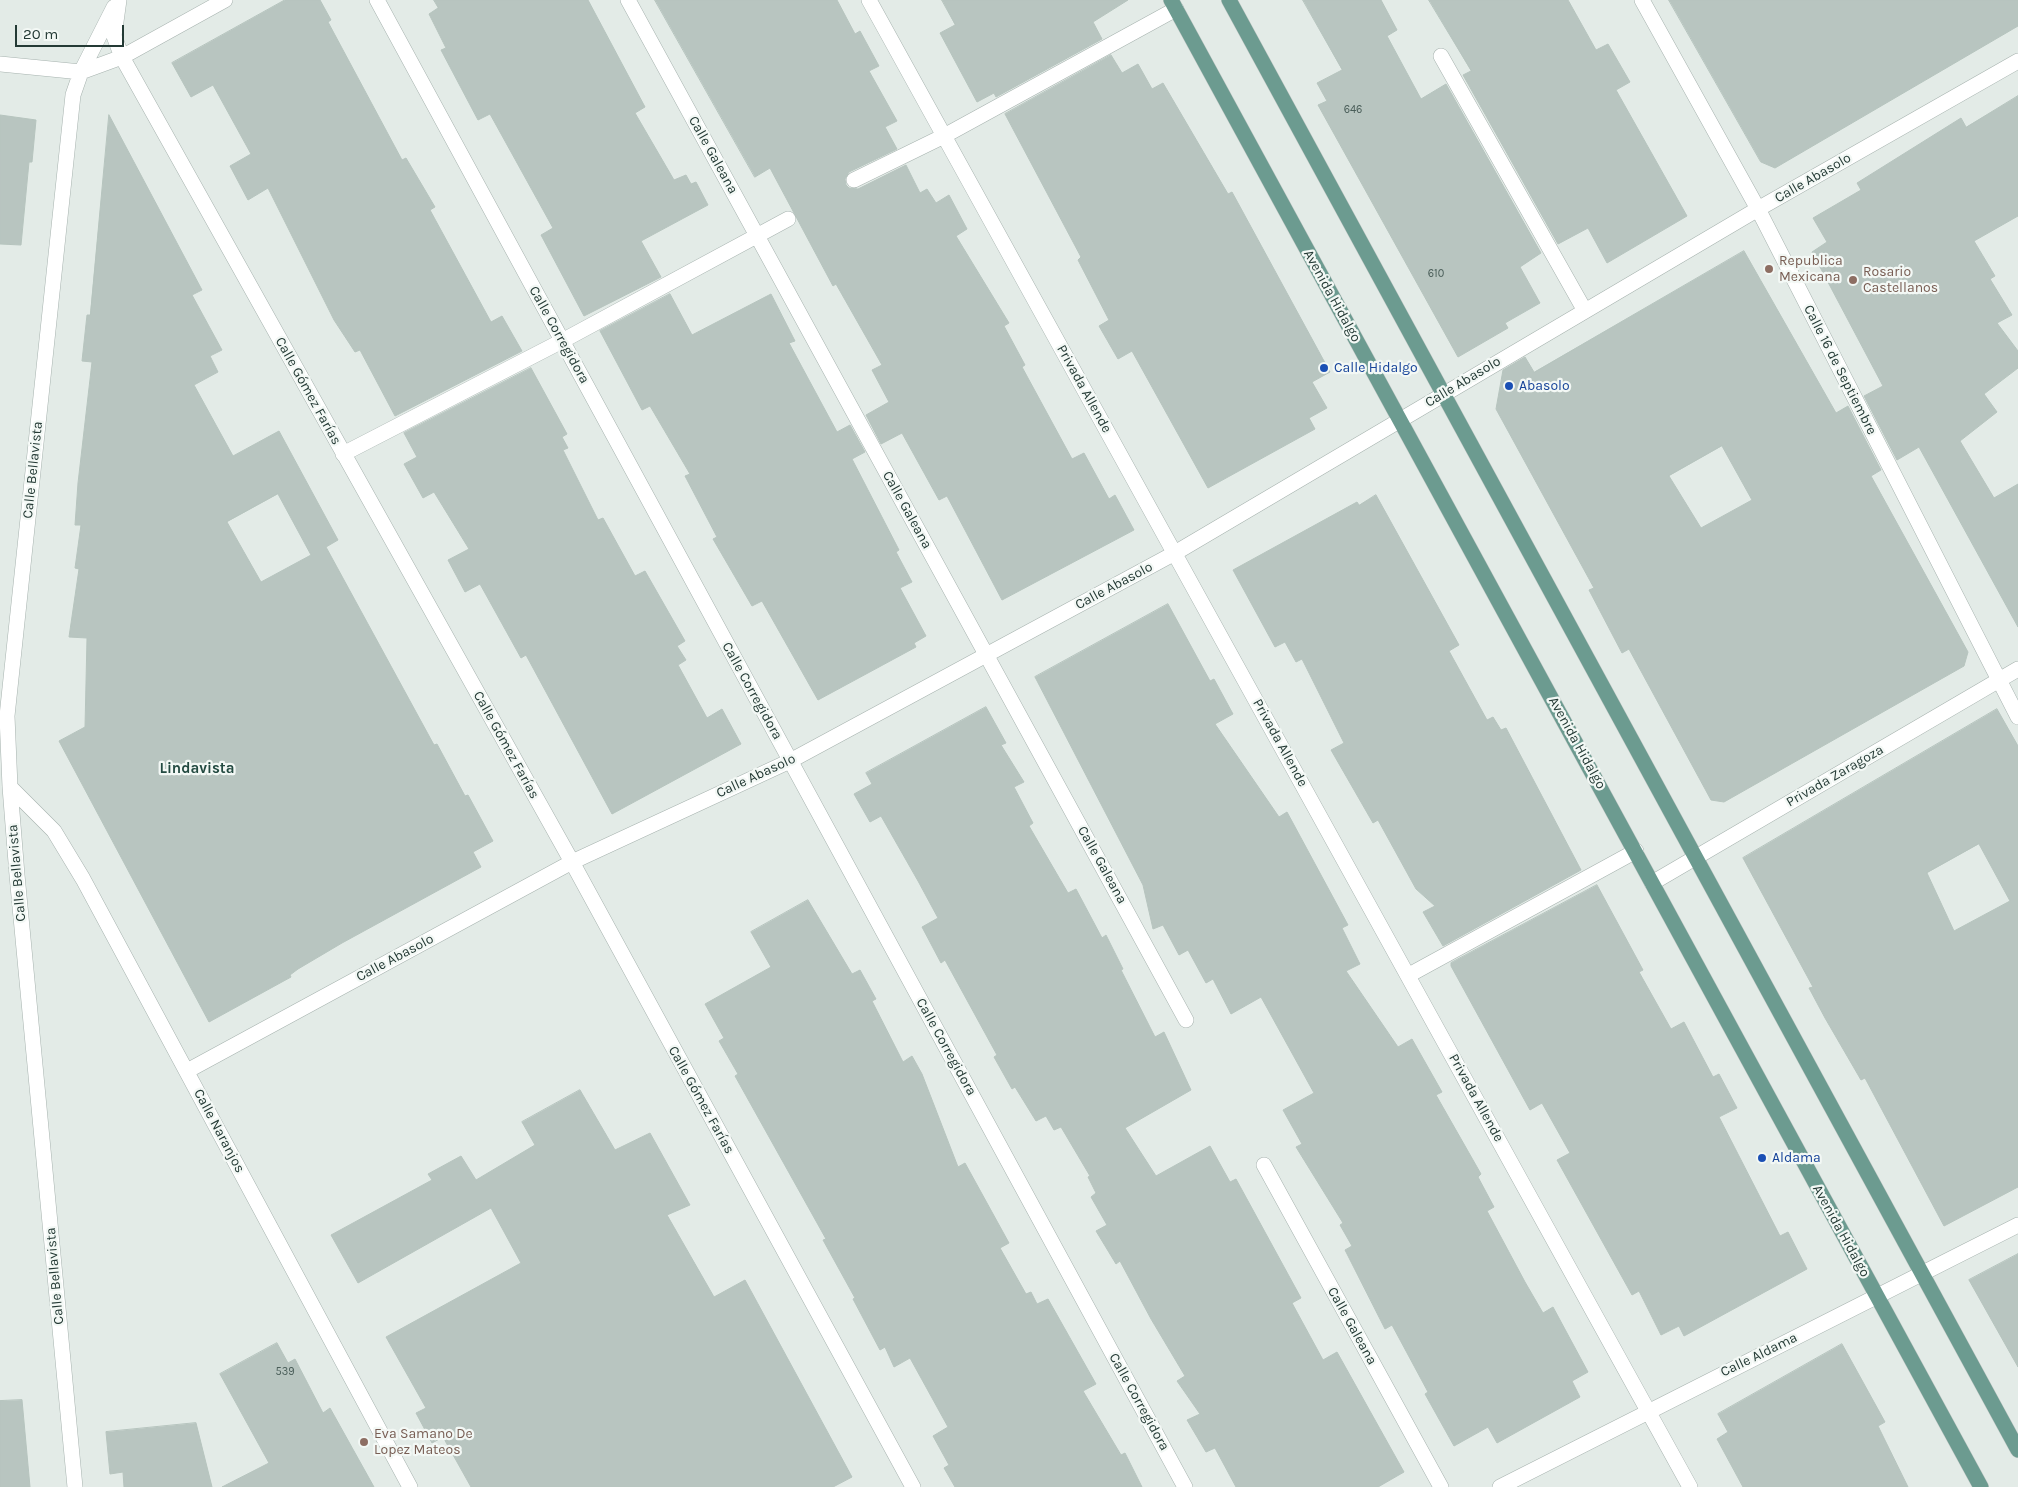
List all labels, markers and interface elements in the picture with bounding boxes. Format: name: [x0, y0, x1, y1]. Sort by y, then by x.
scale bar: [18, 15, 126, 47]
text: 20 m: [23, 25, 58, 43]
house number: 646: [1344, 103, 1362, 117]
street label: Calle Galeana: [685, 113, 741, 197]
street label: Calle Abasolo: [1772, 149, 1854, 207]
street label: Avenida Hidalgo: [1300, 247, 1364, 345]
place label: Republica Mexicana: [1779, 253, 1843, 286]
marker: Republica Mexicana: [1763, 263, 1775, 275]
place label: Rosario Castellanos: [1863, 264, 1938, 296]
house number: 610: [1428, 267, 1444, 281]
marker: Rosario Castellanos: [1847, 274, 1859, 286]
street label: Calle Corregidora: [525, 283, 593, 387]
street label: Calle 16 de Septiembre: [1800, 302, 1880, 438]
street label: Calle Gómez Farías: [271, 334, 345, 448]
street label: Privada Allende: [1053, 342, 1115, 436]
street label: Calle Abasolo: [1422, 353, 1504, 411]
place label: Calle Hidalgo: [1334, 360, 1418, 376]
marker: Calle Hidalgo: [1318, 362, 1330, 374]
place label: Abasolo: [1519, 378, 1570, 394]
marker: Abasolo: [1503, 380, 1515, 392]
street label: Calle Bellavista: [20, 421, 46, 519]
street label: Calle Galeana: [879, 468, 935, 552]
street label: Calle Abasolo: [1072, 559, 1156, 613]
street label: Calle Corregidora: [718, 639, 786, 743]
street label: Calle Gómez Farías: [469, 688, 543, 802]
street label: Avenida Hidalgo: [1545, 694, 1609, 792]
street label: Privada Allende: [1249, 696, 1311, 790]
street label: Privada Zaragoza: [1783, 741, 1887, 811]
street label: Calle Abasolo: [714, 750, 798, 802]
district label: Lindavista: [160, 760, 234, 778]
street label: Calle Galeana: [1074, 823, 1130, 907]
street label: Calle Bellavista: [4, 824, 30, 922]
street label: Calle Abasolo: [353, 931, 437, 985]
street label: Calle Corregidora: [912, 995, 980, 1099]
street label: Calle Gómez Farías: [664, 1043, 738, 1157]
street label: Privada Allende: [1445, 1051, 1507, 1145]
street label: Calle Naranjos: [190, 1086, 248, 1176]
place label: Aldama: [1772, 1150, 1821, 1166]
marker: Aldama: [1756, 1152, 1768, 1164]
street label: Avenida Hidalgo: [1809, 1182, 1873, 1280]
street label: Calle Bellavista: [42, 1227, 68, 1325]
street label: Calle Galeana: [1324, 1284, 1380, 1368]
street label: Calle Aldama: [1718, 1329, 1800, 1381]
street label: Calle Corregidora: [1105, 1350, 1173, 1454]
house number: 539: [275, 1365, 295, 1379]
place label: Eva Samano De Lopez Mateos: [374, 1426, 473, 1458]
marker: Eva Samano De Lopez Mateos: [358, 1436, 370, 1448]

